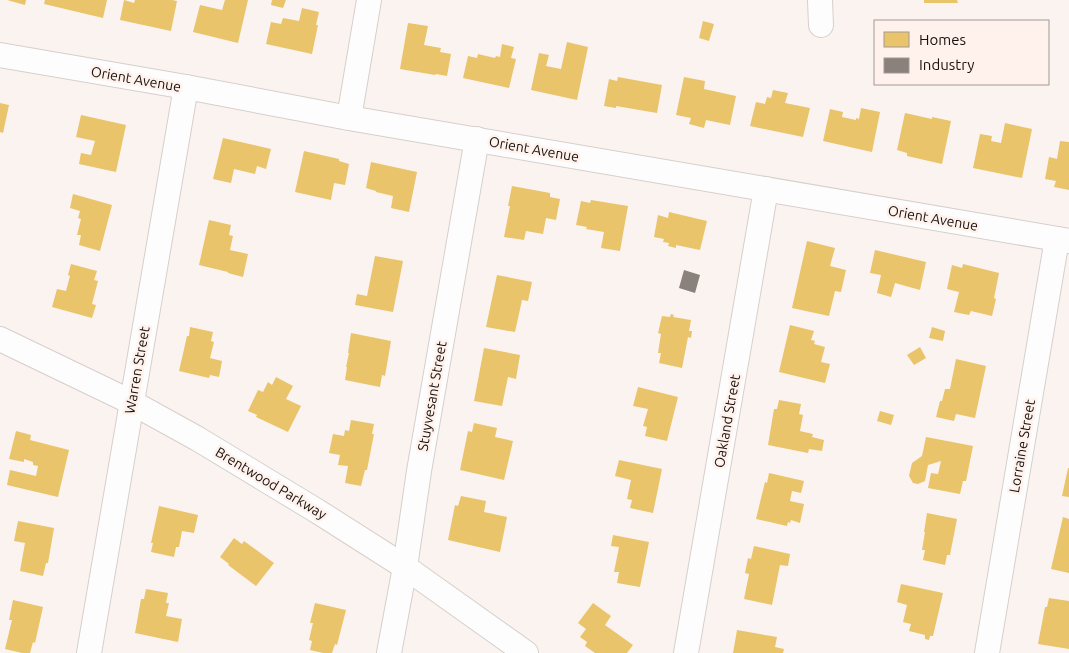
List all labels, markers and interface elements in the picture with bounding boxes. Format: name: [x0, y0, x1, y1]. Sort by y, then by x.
legend: [874, 20, 1049, 85]
text: Homes: [919, 31, 966, 48]
text: Industry: [919, 56, 974, 73]
street label: Orient Avenue: [90, 63, 182, 95]
street label: Orient Avenue: [488, 133, 580, 165]
street label: Orient Avenue: [887, 202, 979, 234]
street label: Warren Street: [121, 325, 153, 415]
street label: Stuyvesant Street: [414, 339, 450, 452]
street label: Oakland Street: [711, 373, 743, 469]
street label: Lorraine Street: [1006, 398, 1038, 494]
street label: Brentwood Parkway: [213, 444, 330, 523]

